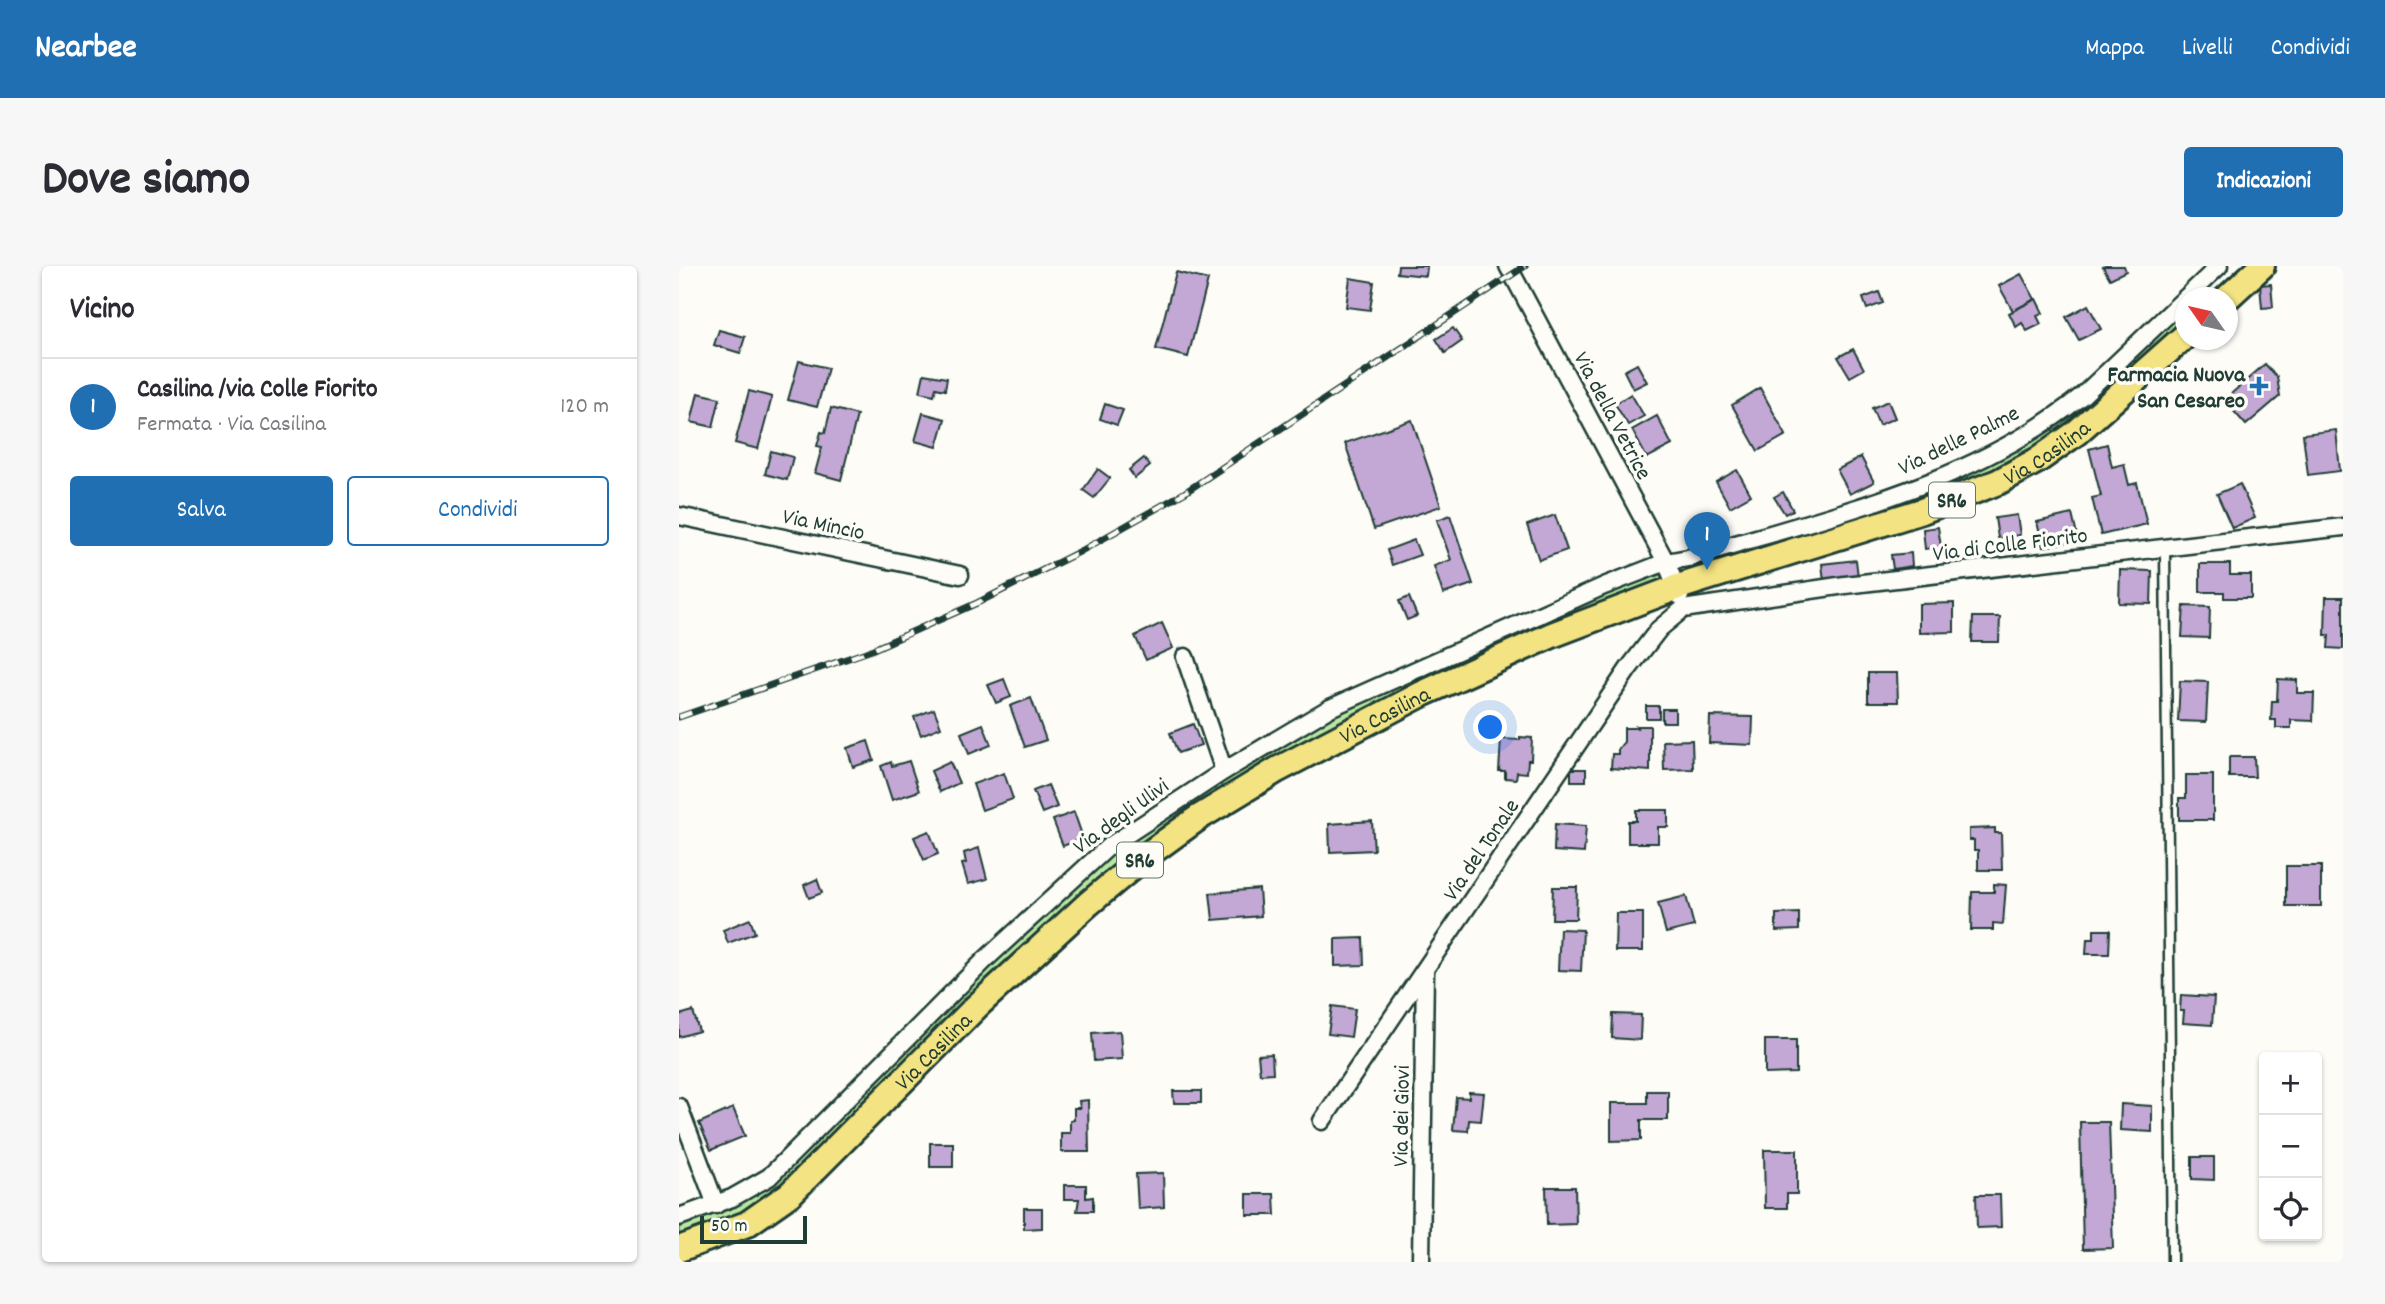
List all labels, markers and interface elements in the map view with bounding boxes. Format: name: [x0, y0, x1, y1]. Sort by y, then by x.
text: Nearbee: [35, 26, 137, 73]
text: Mappa: [2085, 32, 2144, 66]
text: Livelli: [2182, 32, 2233, 66]
text: Condividi: [2271, 32, 2350, 66]
text: Dove siamo: [42, 147, 250, 217]
button: Indicazioni: [2184, 147, 2343, 217]
north arrow: [2175, 287, 2238, 350]
text: Vicino: [70, 290, 135, 333]
street label: Via della Vetrice: [1563, 347, 1659, 487]
place label: Farmacia Nuova San Cesareo: [2107, 360, 2246, 419]
text: Casilina /via Colle Fiorito: [137, 372, 378, 409]
marker: Farmacia Nuova San Cesareo: [2251, 378, 2267, 394]
text: 1: [90, 391, 96, 424]
text: 120 m: [560, 391, 609, 424]
street label: Via delle Palme: [1893, 399, 2026, 486]
text: Fermata · Via Casilina: [137, 409, 326, 442]
street label: Via Casilina: [1998, 413, 2101, 496]
button: Salva: [70, 476, 333, 546]
button: Condividi: [347, 476, 609, 546]
road number: SR6: [1929, 482, 1975, 518]
street label: Via Mincio: [779, 502, 867, 551]
pin: 1: [1684, 512, 1730, 570]
street label: Via di Colle Fiorito: [1931, 521, 2090, 572]
street label: Via Casilina: [1335, 679, 1437, 754]
your location: [1473, 710, 1507, 744]
street label: Via degli Ulivi: [1067, 772, 1177, 864]
street label: Via del Tonale: [1436, 793, 1529, 909]
road number: SR6: [1117, 842, 1163, 878]
street label: Via Casilina: [889, 1006, 982, 1100]
map controls: [2259, 1052, 2322, 1241]
button: +: [2259, 1052, 2322, 1115]
street label: Via dei Giovi: [1386, 1065, 1421, 1167]
button: −: [2259, 1115, 2322, 1178]
button: locate: [2259, 1178, 2322, 1241]
scale bar: [700, 1213, 807, 1245]
text: 50 m: [711, 1214, 748, 1241]

